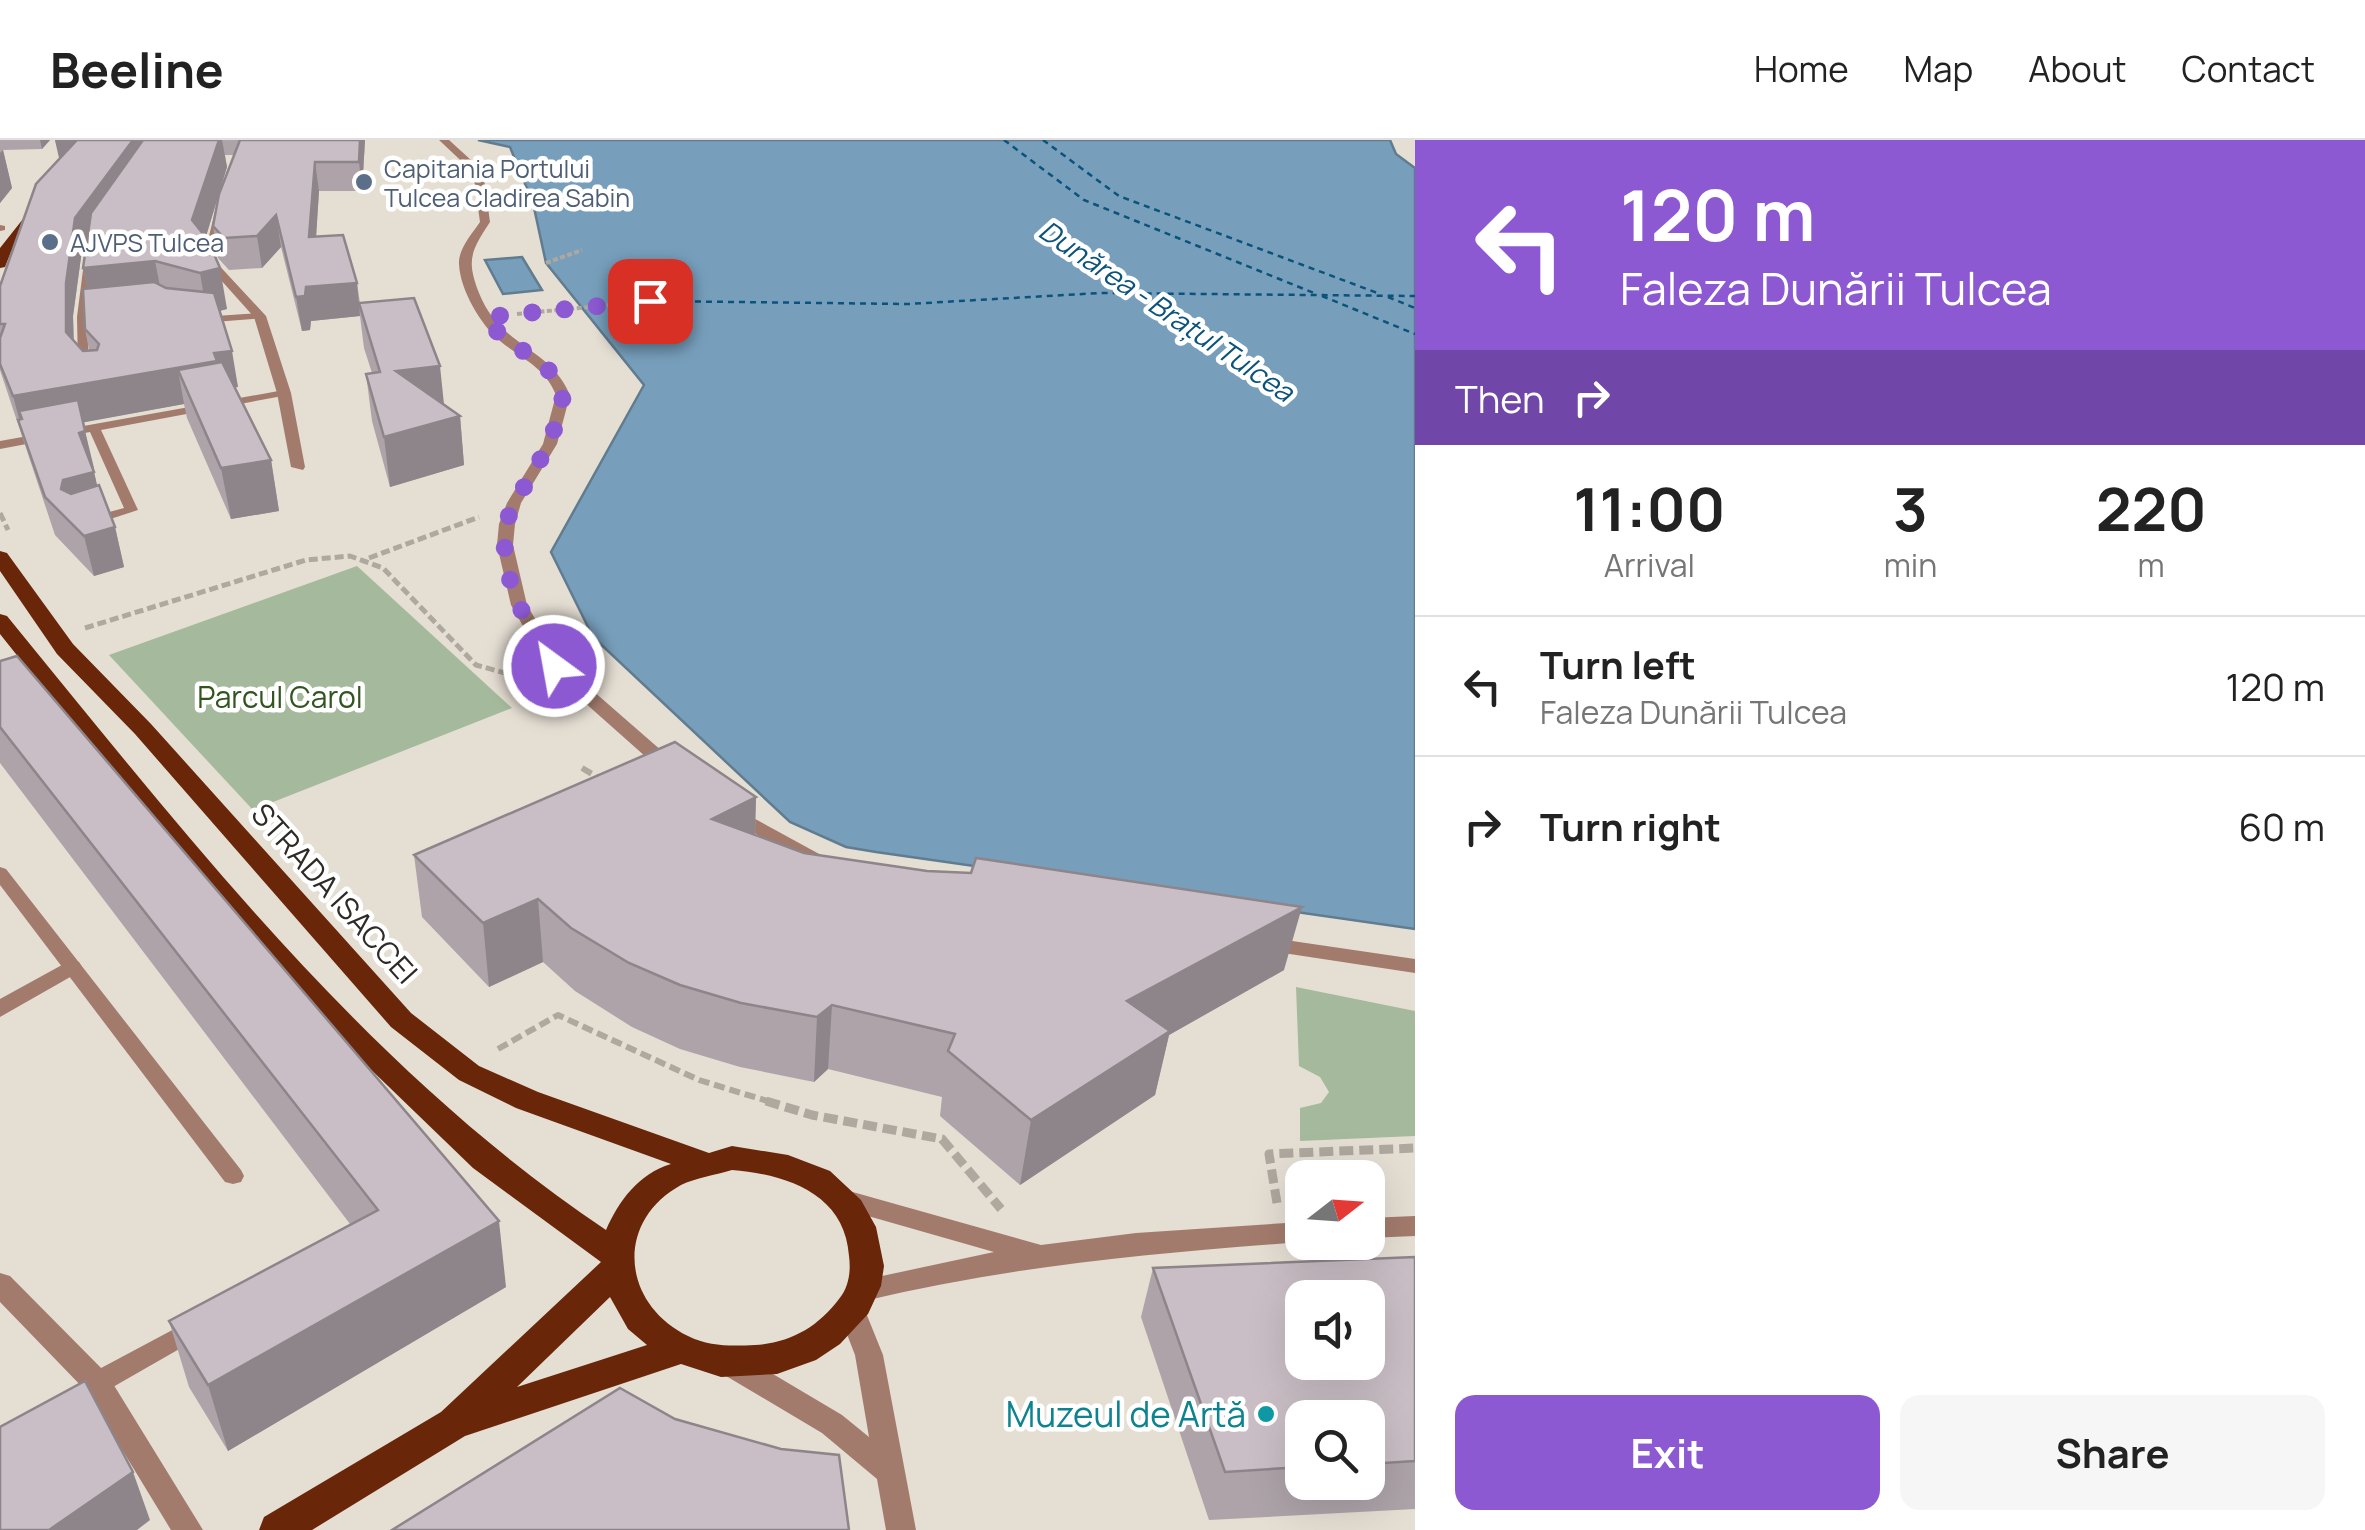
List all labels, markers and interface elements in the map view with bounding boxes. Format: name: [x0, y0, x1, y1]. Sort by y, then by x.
text: Beeline: [50, 37, 224, 102]
text: Home: [1754, 45, 1849, 93]
text: Map: [1904, 45, 1973, 93]
text: About: [2028, 45, 2127, 93]
text: Contact: [2182, 45, 2315, 93]
place label: Capitania Portului Tulcea Cladirea Sabin: [384, 151, 630, 215]
text: 120 m: [1620, 166, 1815, 262]
marker: Capitania Portului Tulcea Cladirea Sabin: [353, 171, 375, 193]
icon: left: [1455, 180, 1585, 310]
water label: Dunărea - Brațul Tulcea: [1032, 211, 1303, 410]
place label: AJVPS Tulcea: [70, 225, 224, 260]
marker: AJVPS Tulcea: [39, 231, 61, 253]
text: Faleza Dunării Tulcea: [1620, 257, 2052, 319]
pin: [608, 259, 693, 344]
icon: arrive: [623, 274, 678, 329]
icon: right: [1564, 370, 1619, 425]
text: Then: [1455, 372, 1544, 424]
text: 11:00: [1573, 467, 1725, 549]
text: 3: [1893, 467, 1928, 549]
text: 220: [2096, 467, 2207, 549]
text: Arrival: [1604, 543, 1695, 587]
text: min: [1884, 543, 1937, 587]
text: m: [2138, 543, 2165, 587]
position arrow: [502, 614, 606, 718]
text: Turn left: [1540, 638, 1696, 690]
icon: left: [1455, 659, 1510, 714]
text: 120 m: [2226, 660, 2325, 712]
park label: Parcul Carol: [197, 676, 363, 717]
text: Faleza Dunării Tulcea: [1540, 690, 1847, 734]
street label: STRADA ISACCEI: [243, 794, 427, 992]
icon: right: [1455, 799, 1510, 854]
text: Turn right: [1540, 800, 1721, 852]
text: 60 m: [2238, 800, 2325, 852]
north arrow: [1285, 1160, 1385, 1260]
map controls: [1285, 1160, 1385, 1500]
button: sound: [1285, 1280, 1385, 1380]
place label: Muzeul de Artă: [1006, 1390, 1246, 1438]
button: Exit: [1455, 1395, 1880, 1510]
button: Share: [1900, 1395, 2325, 1510]
button: search: [1285, 1400, 1385, 1500]
marker: Muzeul de Artă: [1255, 1403, 1277, 1425]

